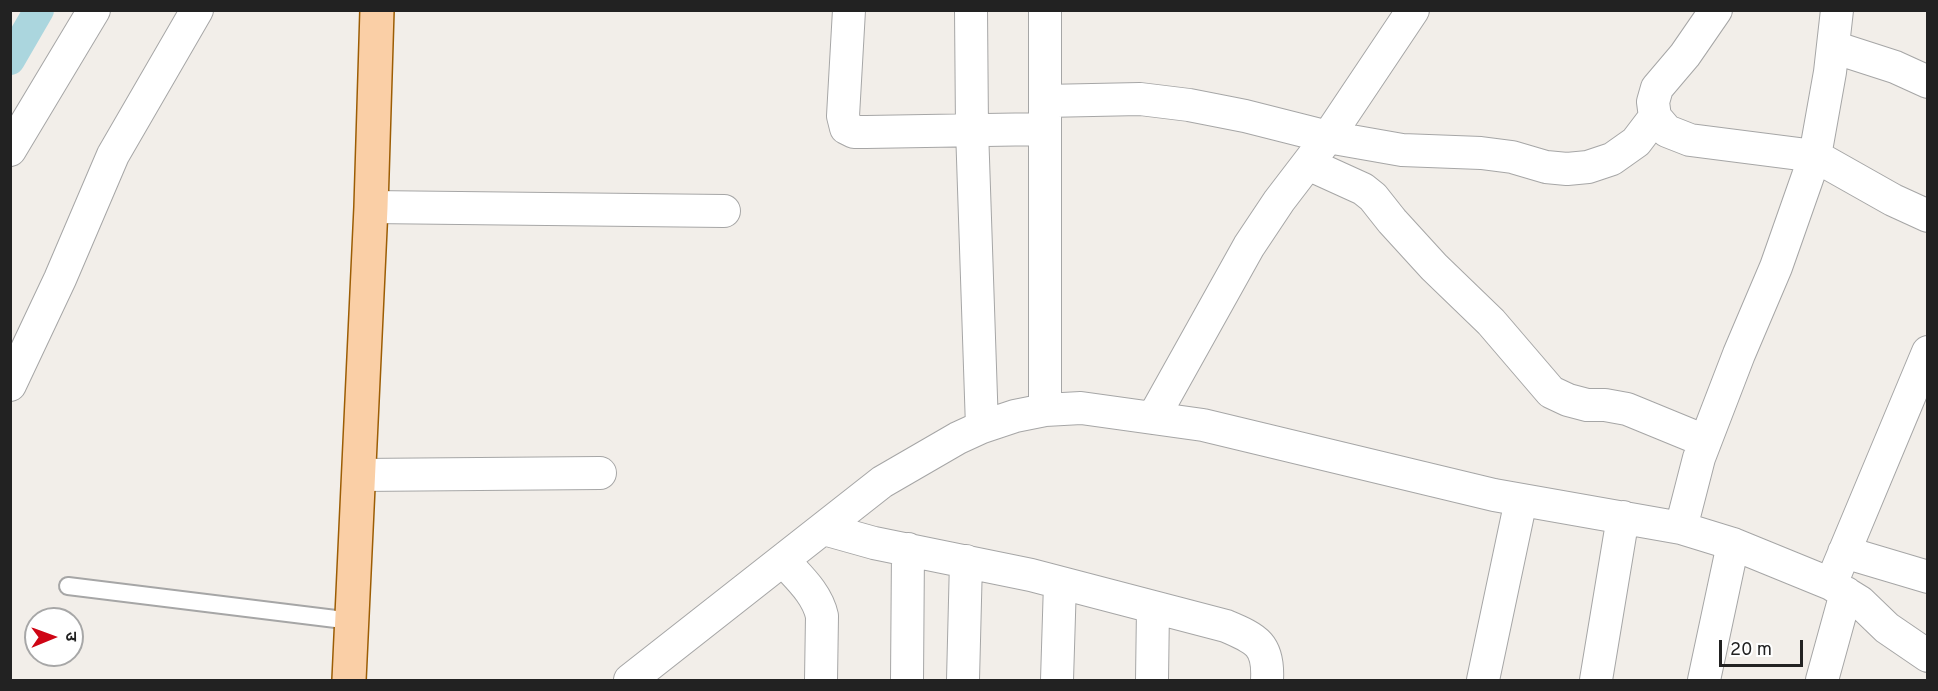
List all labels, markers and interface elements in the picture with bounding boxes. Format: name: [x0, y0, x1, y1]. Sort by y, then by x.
north arrow: [24, 607, 84, 667]
scale bar: [1722, 628, 1806, 666]
text: उ: [60, 632, 80, 642]
text: 20 m: [1730, 639, 1772, 662]

